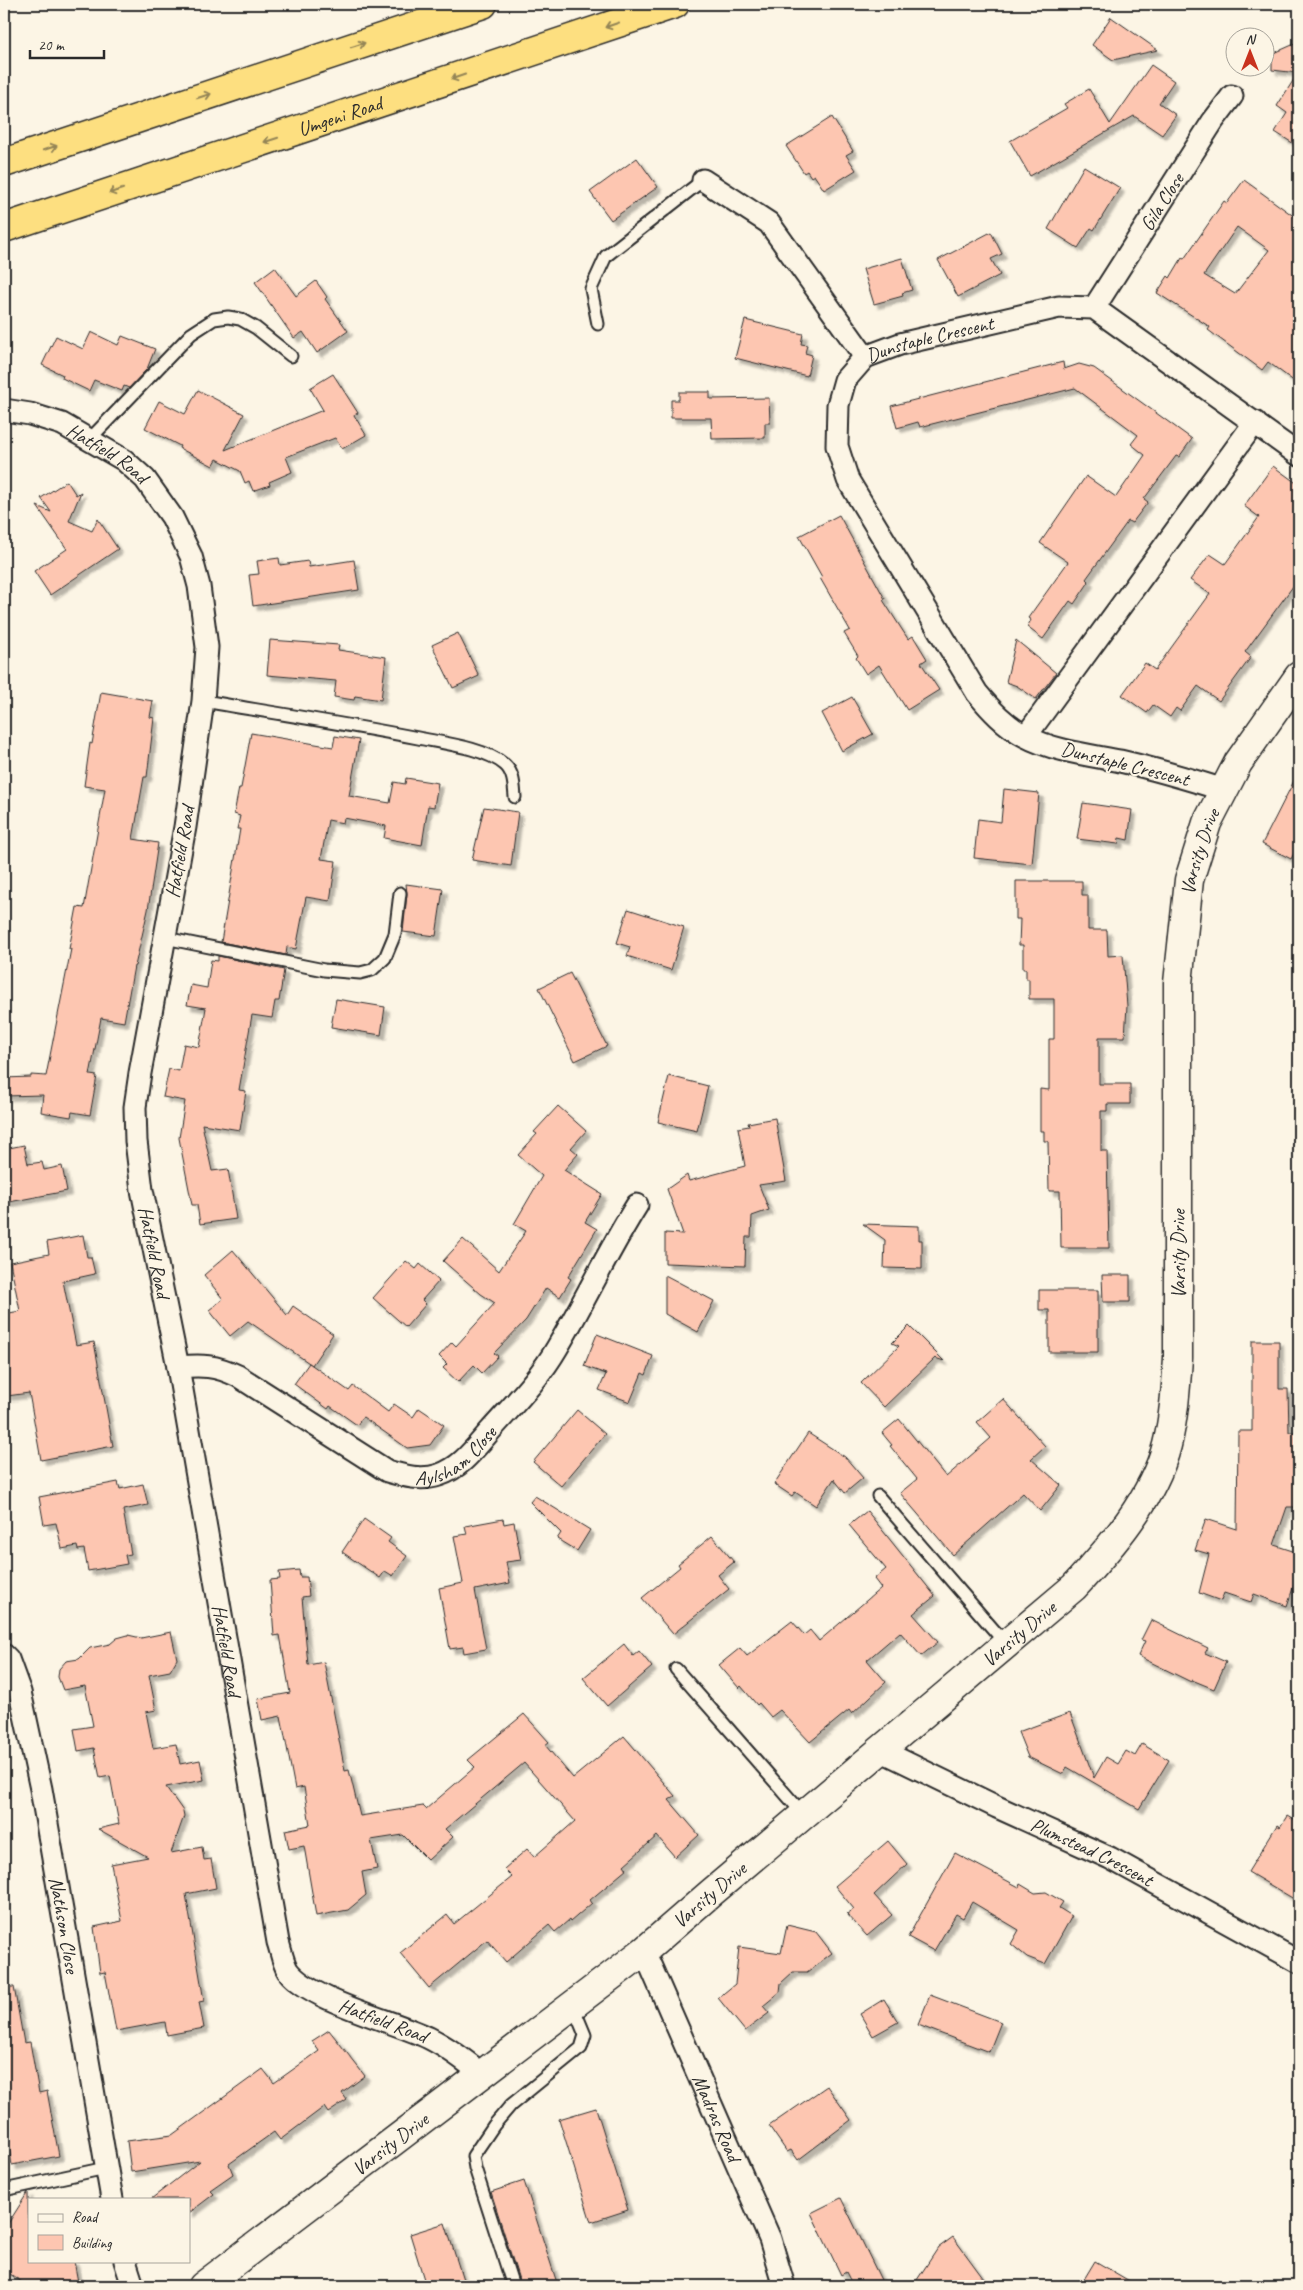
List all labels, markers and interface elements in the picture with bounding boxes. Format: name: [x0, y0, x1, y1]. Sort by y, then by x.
one-way arrow: [605, 21, 620, 30]
scale bar: [30, 28, 104, 60]
north arrow: [1226, 28, 1276, 78]
text: N: [1246, 31, 1257, 48]
text: 20 m: [38, 36, 65, 55]
one-way arrow: [350, 40, 366, 49]
one-way arrow: [451, 73, 466, 82]
street label: Umgeni Road: [295, 89, 388, 142]
one-way arrow: [196, 91, 212, 101]
one-way arrow: [263, 136, 279, 145]
one-way arrow: [42, 142, 58, 152]
street label: Gila Close: [1134, 167, 1190, 235]
one-way arrow: [109, 186, 125, 196]
street label: Dunstaple Crescent: [862, 310, 998, 368]
street label: Hatfield Road: [62, 417, 156, 491]
street label: Dunstaple Crescent: [1059, 736, 1194, 793]
street label: Hatfield Road: [160, 801, 201, 900]
street label: Varsity Drive: [1175, 803, 1226, 896]
street label: Hatfield Road: [133, 1204, 177, 1303]
street label: Varsity Drive: [1166, 1208, 1191, 1299]
street label: Aylsham Close: [415, 1419, 502, 1490]
street label: Varsity Drive: [977, 1594, 1062, 1672]
street label: Hatfield Road: [207, 1603, 248, 1701]
street label: Plumstead Crescent: [1027, 1811, 1159, 1893]
street label: Varsity Drive: [667, 1855, 752, 1933]
street label: Nathson Close: [44, 1875, 85, 1977]
street label: Hatfield Road: [335, 1992, 434, 2050]
street label: Madras Road: [687, 2071, 748, 2168]
street label: Varsity Drive: [347, 2106, 434, 2181]
legend: [28, 2198, 190, 2262]
text: Road: [72, 2208, 99, 2227]
text: Building: [72, 2234, 112, 2253]

